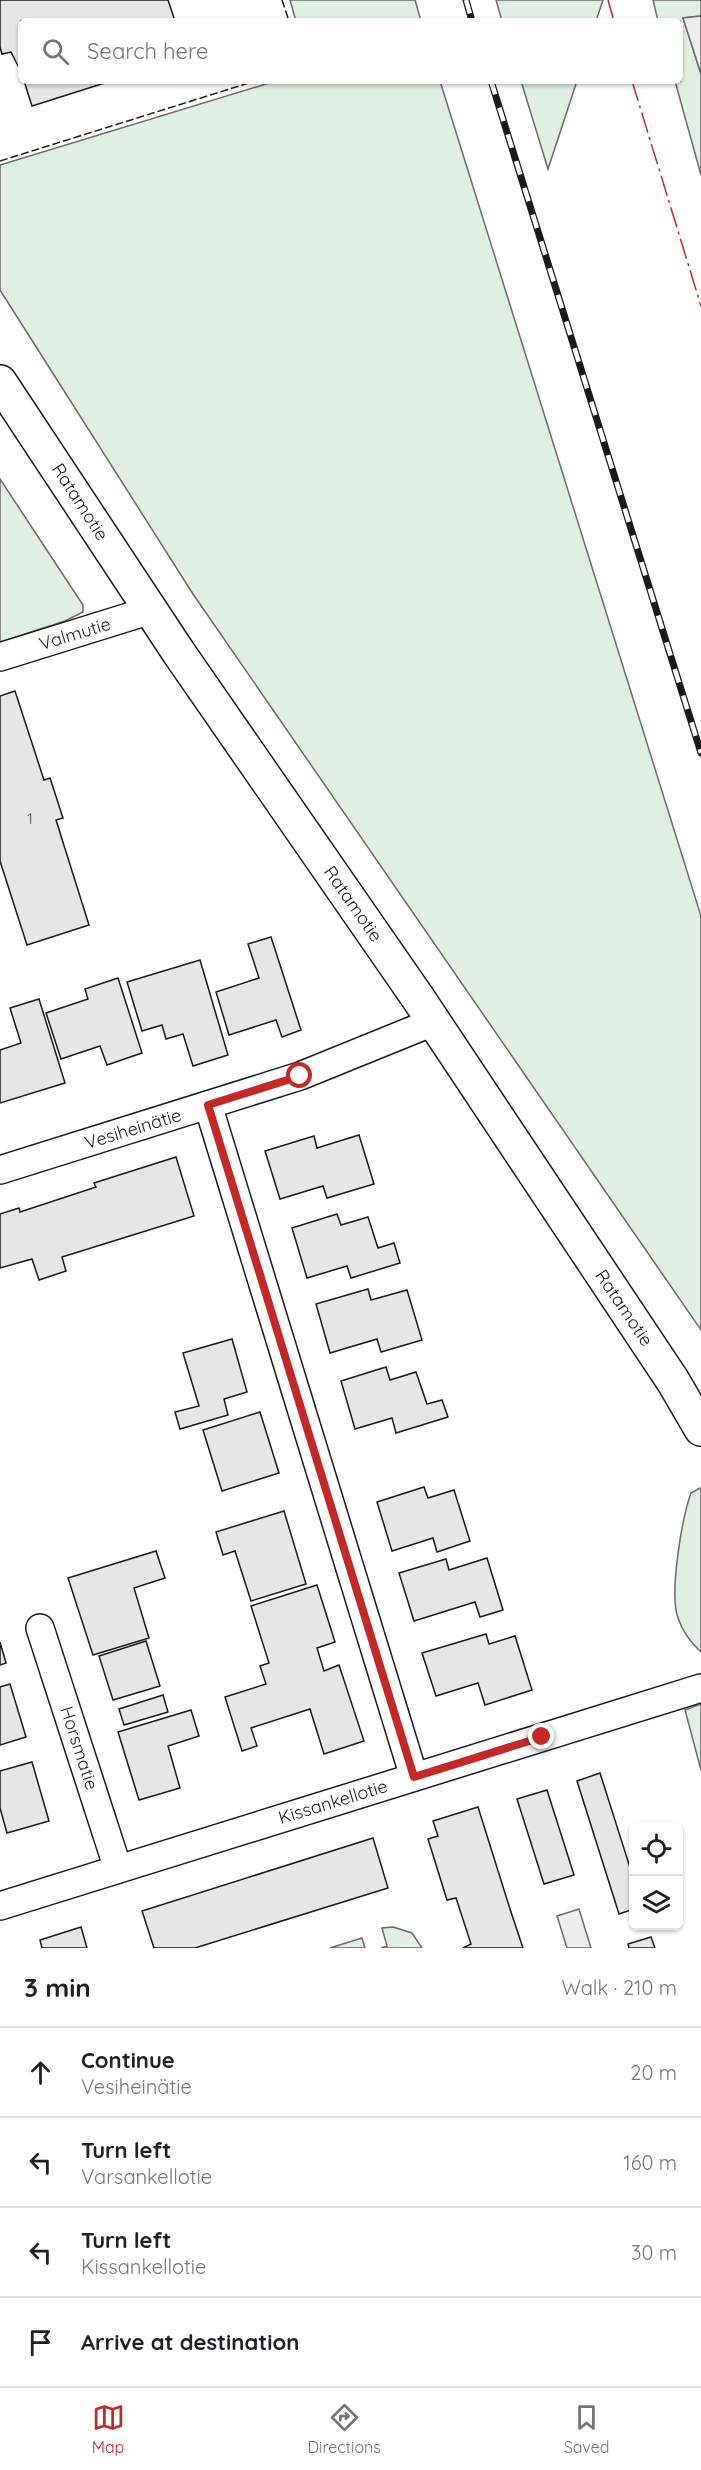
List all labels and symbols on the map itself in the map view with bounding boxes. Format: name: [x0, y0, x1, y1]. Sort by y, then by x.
street label: Ratamotie: [47, 459, 114, 545]
street label: Valmutie: [36, 612, 113, 655]
house number: 1: [27, 809, 33, 828]
street label: Ratamotie: [319, 861, 388, 946]
route start: [286, 1062, 312, 1088]
street label: Vesiheinätie: [82, 1103, 184, 1154]
street label: Ratamotie: [590, 1265, 658, 1350]
street label: Horsmatie: [55, 1703, 104, 1793]
route end: [528, 1723, 554, 1749]
street label: Kissankellotie: [276, 1774, 390, 1829]

